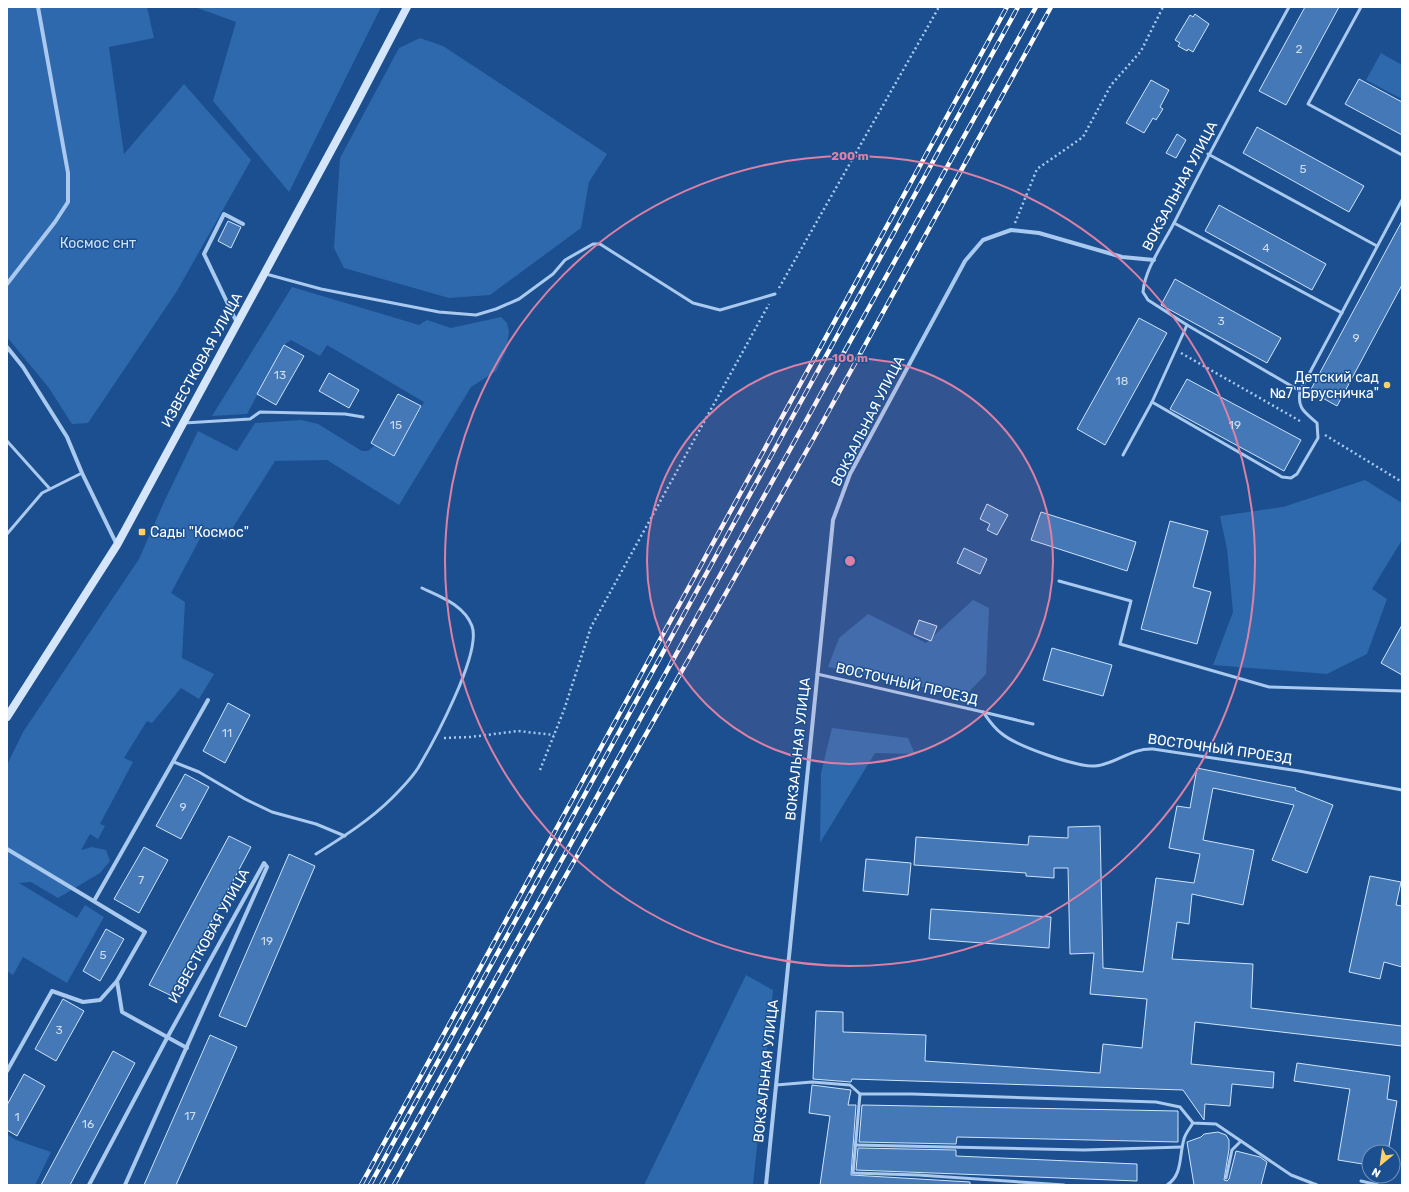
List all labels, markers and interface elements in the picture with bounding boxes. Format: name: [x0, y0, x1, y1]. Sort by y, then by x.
house number: 2: [1295, 42, 1303, 56]
street label: ВОКЗАЛЬНАЯ УЛИЦА: [1139, 118, 1222, 254]
text: 200 m: [831, 149, 869, 163]
house number: 5: [1299, 162, 1307, 176]
park label: Космос снт: [60, 235, 136, 252]
house number: 4: [1262, 241, 1270, 255]
street label: ИЗВЕСТКОВАЯ УЛИЦА: [158, 289, 246, 430]
house number: 3: [1217, 314, 1225, 328]
house number: 9: [1352, 331, 1360, 345]
text: 100 m: [832, 351, 868, 365]
street label: ВОКЗАЛЬНАЯ УЛИЦА: [828, 352, 909, 489]
house number: 13: [274, 368, 286, 382]
place label: Детский сад №7 "Брусничка": [1270, 369, 1379, 402]
house number: 18: [1116, 374, 1128, 388]
marker: Детский сад №7 "Брусничка": [1382, 380, 1392, 390]
house number: 15: [390, 418, 402, 432]
house number: 19: [1229, 418, 1241, 432]
place label: Сады "Космос": [150, 524, 249, 541]
marker: Сады "Космос": [137, 527, 147, 537]
centre of rings: [843, 554, 857, 568]
street label: ВОСТОЧНЫЙ ПРОЕЗД: [834, 658, 980, 709]
street label: ВОКЗАЛЬНАЯ УЛИЦА: [782, 676, 814, 821]
house number: 11: [222, 726, 232, 740]
street label: ВОСТОЧНЫЙ ПРОЕЗД: [1147, 729, 1294, 768]
house number: 9: [179, 800, 187, 814]
street label: ИЗВЕСТКОВАЯ УЛИЦА: [165, 865, 253, 1006]
house number: 7: [138, 873, 144, 887]
house number: 19: [261, 934, 273, 948]
house number: 5: [99, 948, 107, 962]
street label: ВОКЗАЛЬНАЯ УЛИЦА: [750, 998, 782, 1143]
house number: 3: [55, 1023, 63, 1037]
house number: 17: [184, 1109, 196, 1123]
house number: 1: [14, 1110, 20, 1124]
house number: 16: [82, 1117, 94, 1131]
north arrow: [1361, 1144, 1401, 1184]
text: N: [1370, 1165, 1383, 1180]

